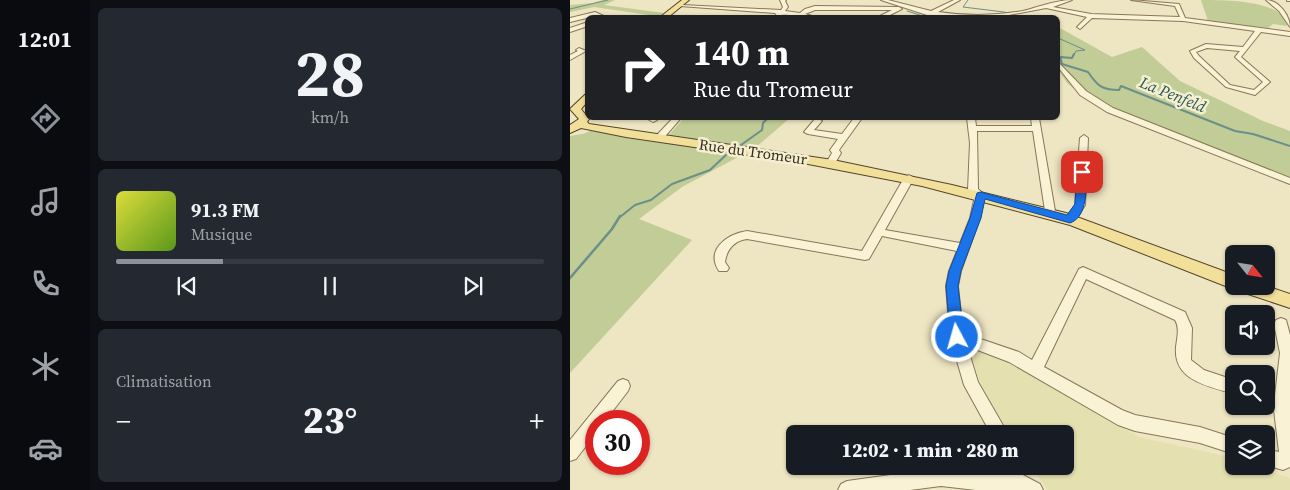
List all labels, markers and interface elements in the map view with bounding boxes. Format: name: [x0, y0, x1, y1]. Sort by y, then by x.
text: 12:01: [18, 24, 72, 54]
text: 28: [295, 29, 365, 118]
text: 140 m: [693, 29, 789, 77]
icon: right: [610, 35, 675, 100]
water label: La Penfeld: [1136, 70, 1210, 117]
text: Rue du Tromeur: [693, 74, 853, 104]
icon: directions: [28, 101, 63, 136]
text: km/h: [311, 106, 349, 128]
street label: Rue du Tromeur: [698, 134, 809, 170]
pin: [1061, 151, 1103, 193]
icon: arrive: [1068, 158, 1096, 186]
icon: music: [28, 184, 63, 219]
text: 91.3 FM: [191, 197, 260, 223]
text: Musique: [191, 223, 252, 245]
north arrow: [1225, 245, 1275, 295]
map controls: [1225, 245, 1275, 475]
icon: phone: [28, 266, 63, 301]
icon: previous: [173, 272, 201, 300]
icon: pause: [316, 272, 344, 300]
icon: next: [459, 272, 487, 300]
button: sound: [1225, 305, 1275, 355]
position arrow: [930, 310, 982, 362]
icon: climate: [28, 349, 63, 384]
button: search: [1225, 365, 1275, 415]
text: Climatisation: [116, 370, 212, 392]
text: 23°: [303, 394, 357, 446]
text: −: [116, 402, 131, 440]
text: +: [529, 402, 544, 440]
speed limit sign: 30: [585, 410, 650, 475]
button: layers: [1225, 425, 1275, 475]
icon: car: [28, 431, 63, 466]
text: 12:02 · 1 min · 280 m: [841, 437, 1019, 463]

